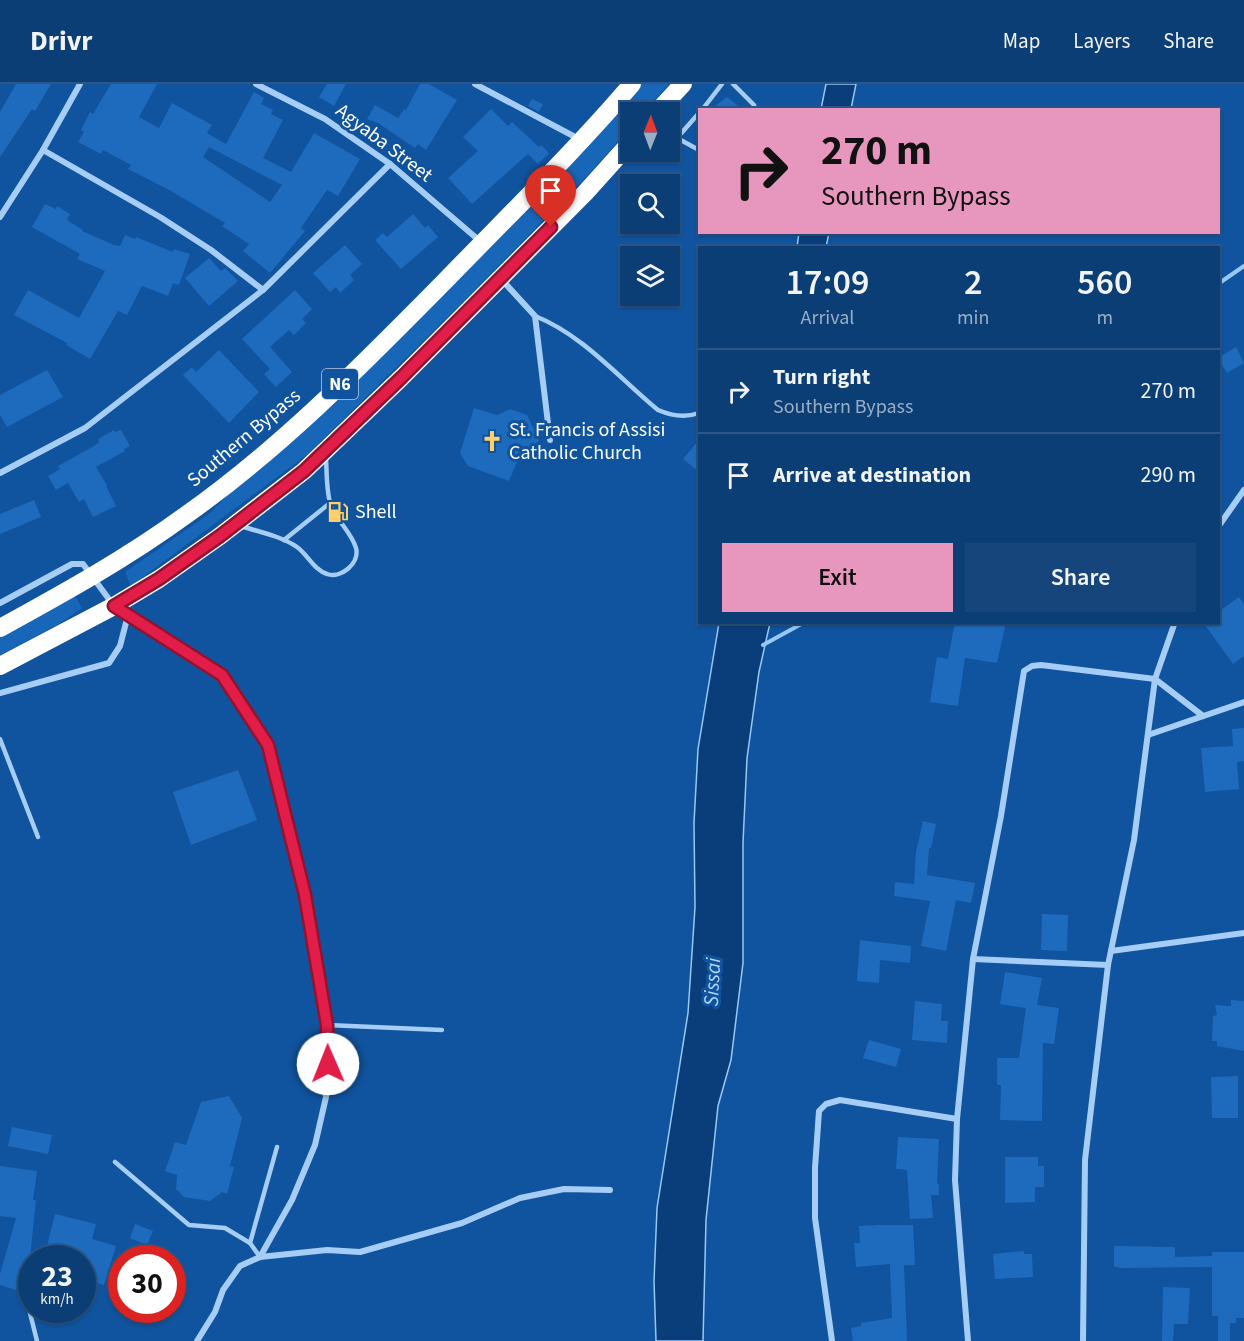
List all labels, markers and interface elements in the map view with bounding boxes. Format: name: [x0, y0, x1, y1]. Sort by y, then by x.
text: Drivr: [30, 21, 92, 61]
text: Map: [1003, 26, 1040, 56]
text: Layers: [1073, 26, 1130, 56]
text: Share: [1163, 26, 1214, 56]
street label: Agyaba Street: [330, 97, 439, 189]
north arrow: [620, 102, 680, 162]
map controls: [620, 102, 680, 306]
text: 270 m: [821, 121, 932, 181]
icon: right: [722, 132, 800, 210]
pin: [525, 165, 576, 227]
icon: arrive: [534, 174, 567, 207]
button: search: [620, 174, 680, 234]
text: Southern Bypass: [821, 177, 1010, 216]
button: layers: [620, 246, 680, 306]
text: 17:09: [786, 257, 869, 308]
text: 2: [964, 257, 982, 308]
text: 560: [1077, 257, 1132, 308]
text: Arrival: [801, 304, 854, 332]
text: min: [957, 304, 989, 332]
text: m: [1096, 304, 1113, 332]
text: Turn right: [773, 361, 870, 393]
road number: N6: [322, 369, 358, 399]
icon: right: [722, 375, 755, 408]
text: 270 m: [1141, 375, 1196, 407]
street label: Southern Bypass: [181, 382, 307, 494]
text: Southern Bypass: [773, 393, 913, 421]
place label: St. Francis of Assisi Catholic Church: [509, 416, 665, 467]
church icon: St. Francis of Assisi Catholic Church: [480, 429, 504, 453]
icon: arrive: [722, 459, 755, 492]
text: Arrive at destination: [773, 459, 971, 491]
text: 290 m: [1141, 459, 1196, 491]
place label: Shell: [355, 498, 397, 526]
fuel station icon: Shell: [326, 500, 350, 524]
button: Exit: [722, 543, 953, 612]
button: Share: [965, 543, 1196, 612]
water label: Sissai: [696, 956, 728, 1007]
position arrow: [296, 1032, 360, 1096]
speed limit sign: 30: [108, 1245, 186, 1323]
text: 23: [41, 1255, 73, 1298]
text: km/h: [40, 1289, 74, 1310]

